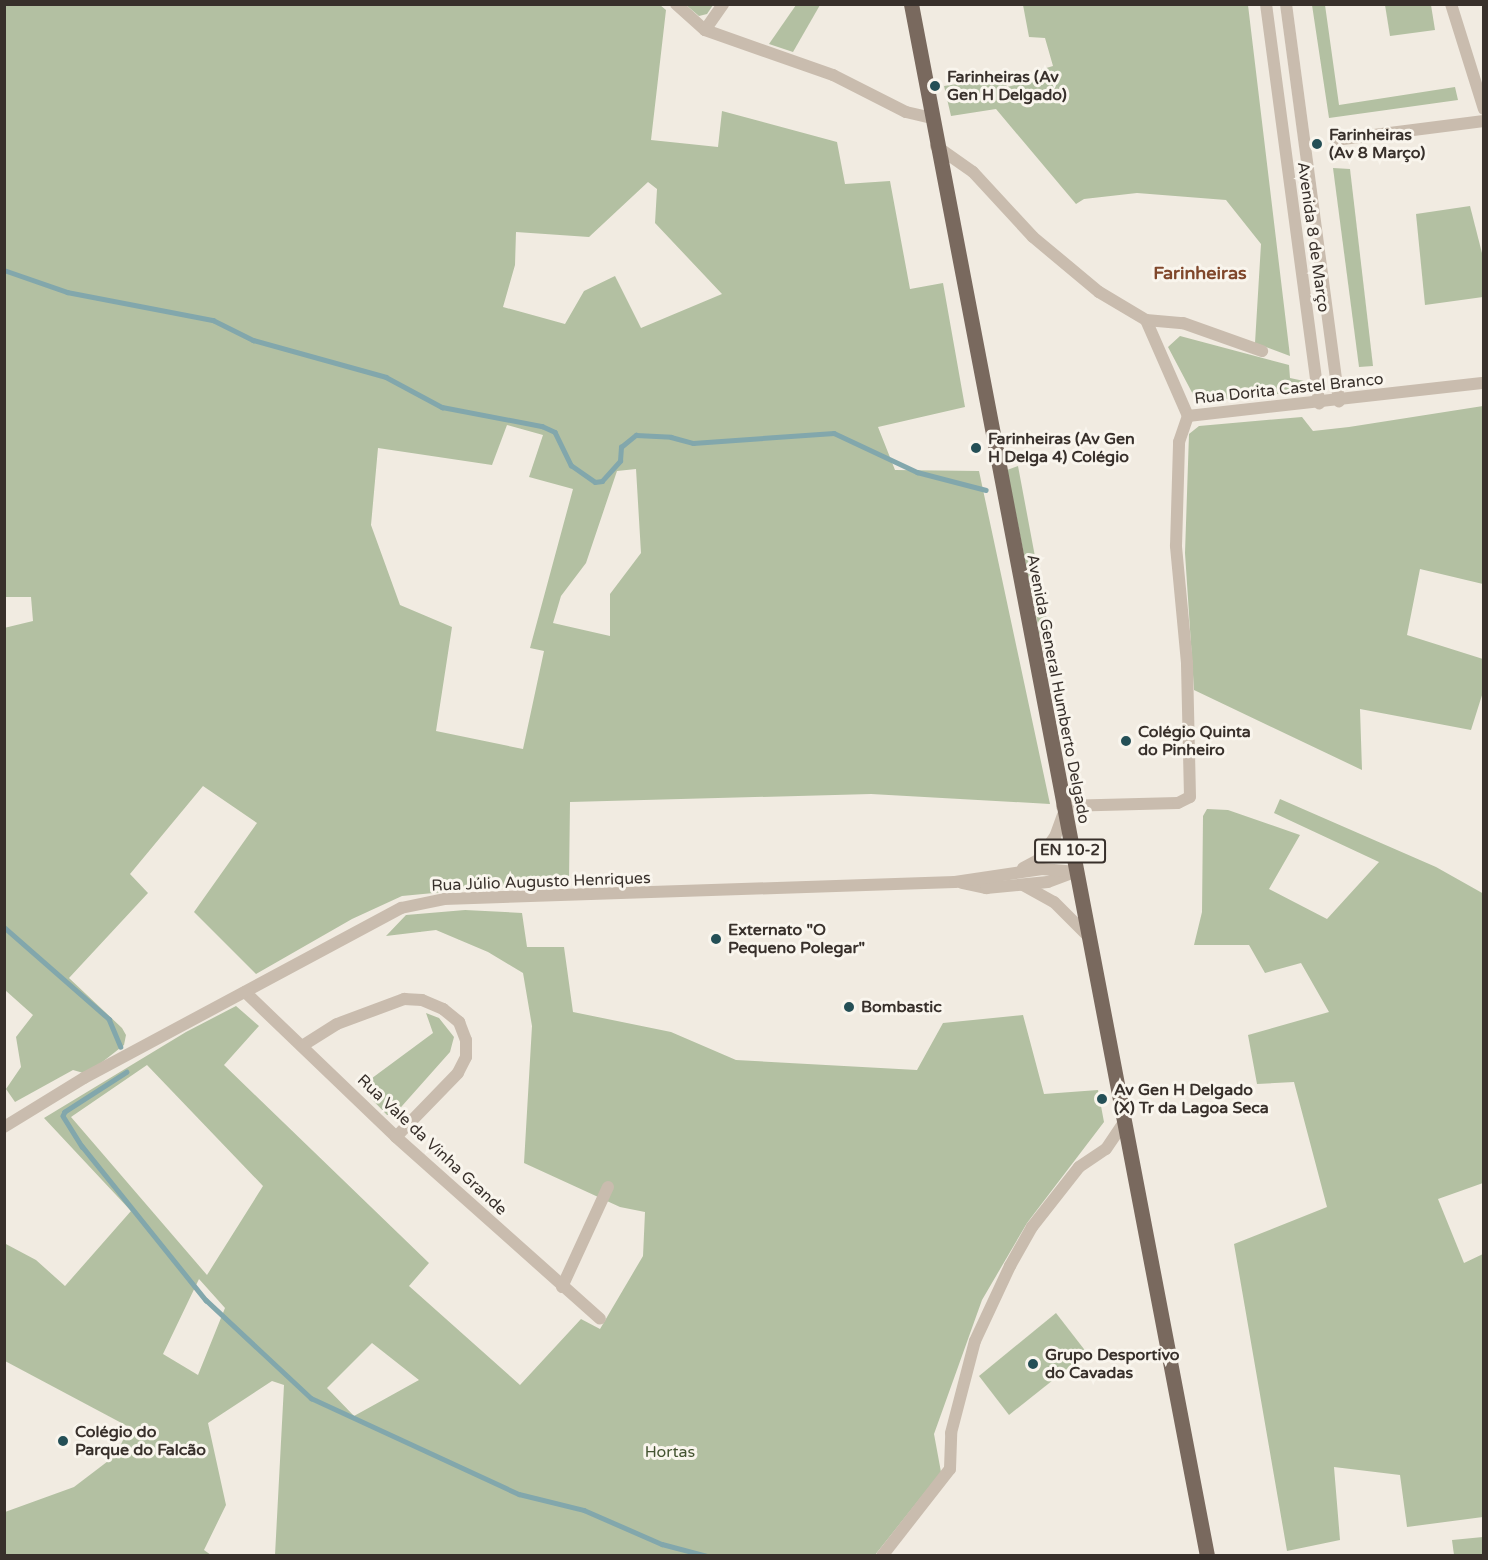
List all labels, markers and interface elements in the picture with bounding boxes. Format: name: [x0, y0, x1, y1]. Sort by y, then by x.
place label: Farinheiras (Av Gen H Delgado): [947, 67, 1067, 105]
marker: Farinheiras (Av Gen H Delgado): [928, 79, 942, 93]
place label: Farinheiras (Av 8 Março): [1329, 125, 1425, 163]
marker: Farinheiras (Av 8 Março): [1310, 137, 1324, 151]
street label: Avenida 8 de Março: [1293, 160, 1333, 314]
district label: Farinheiras: [1153, 262, 1247, 284]
street label: Rua Dorita Castel Branco: [1193, 370, 1385, 408]
place label: Farinheiras (Av Gen H Delga 4) Colégio: [988, 429, 1135, 467]
marker: Farinheiras (Av Gen H Delga 4) Colégio: [969, 441, 983, 455]
street label: Avenida General Humberto Delgado: [1022, 553, 1094, 825]
place label: Colégio Quinta do Pinheiro: [1138, 722, 1251, 760]
marker: Colégio Quinta do Pinheiro: [1119, 734, 1133, 748]
road number: EN 10-2: [1034, 839, 1106, 863]
street label: Rua Júlio Augusto Henriques: [431, 869, 651, 895]
place label: Externato "O Pequeno Polegar": [728, 920, 865, 958]
marker: Externato "O Pequeno Polegar": [709, 932, 723, 946]
place label: Bombastic: [861, 997, 942, 1017]
marker: Bombastic: [842, 1000, 856, 1014]
street label: Rua Vale da Vinha Grande: [353, 1071, 511, 1219]
place label: Av Gen H Delgado (X) Tr da Lagoa Seca: [1114, 1080, 1269, 1118]
marker: Av Gen H Delgado (X) Tr da Lagoa Seca: [1095, 1092, 1109, 1106]
place label: Grupo Desportivo do Cavadas: [1045, 1345, 1180, 1383]
marker: Grupo Desportivo do Cavadas: [1026, 1357, 1040, 1371]
place label: Colégio do Parque do Falcão: [75, 1422, 206, 1460]
marker: Colégio do Parque do Falcão: [56, 1434, 70, 1448]
park label: Hortas: [645, 1442, 695, 1462]

